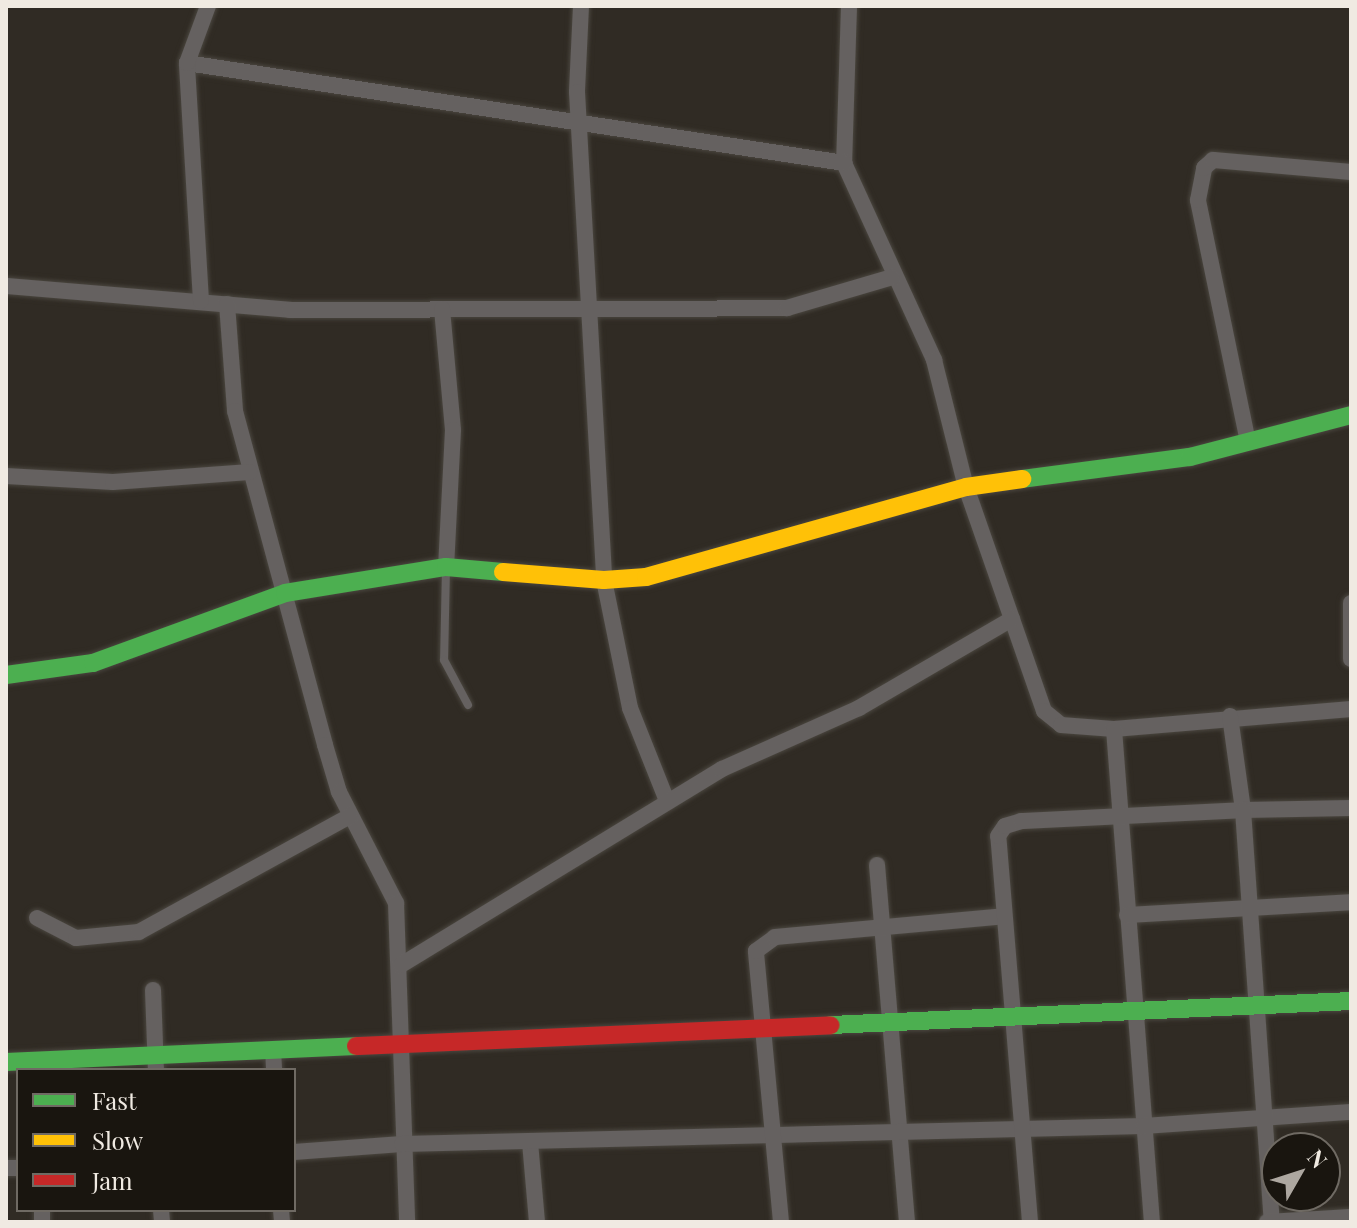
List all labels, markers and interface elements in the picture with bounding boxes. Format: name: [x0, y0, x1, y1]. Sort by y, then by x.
legend: [16, 1068, 296, 1212]
text: Fast: [92, 1084, 137, 1116]
text: Slow: [92, 1124, 143, 1156]
north arrow: [1261, 1132, 1341, 1212]
text: N: [1301, 1143, 1335, 1174]
text: Jam: [92, 1164, 133, 1196]

